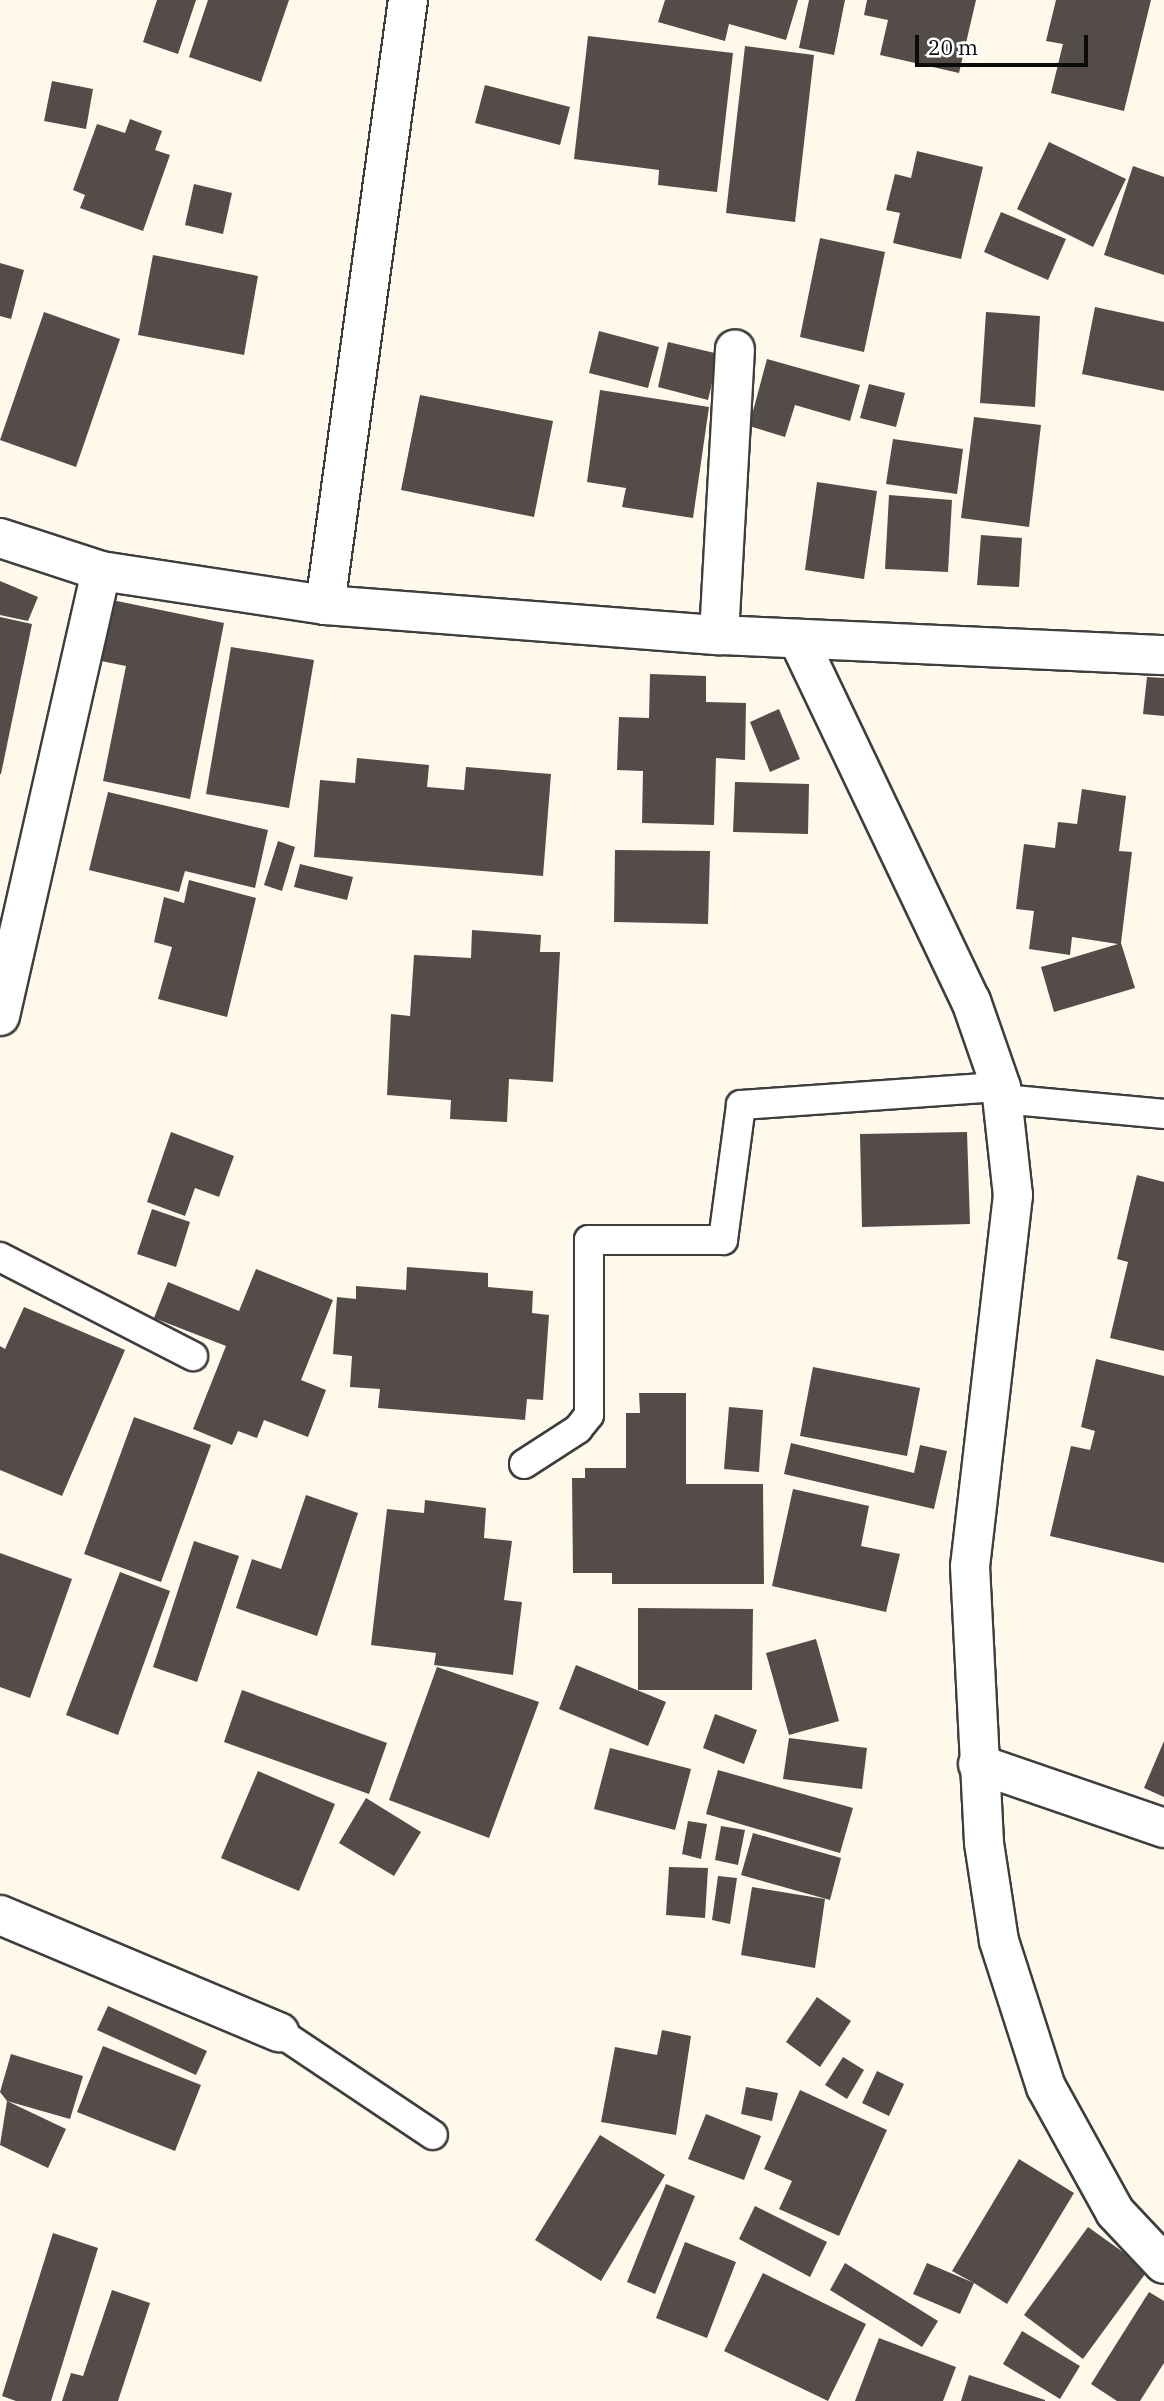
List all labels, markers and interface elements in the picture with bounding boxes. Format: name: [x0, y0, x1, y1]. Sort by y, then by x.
scale bar: [919, 21, 1092, 65]
text: 20 m: [928, 33, 978, 61]

